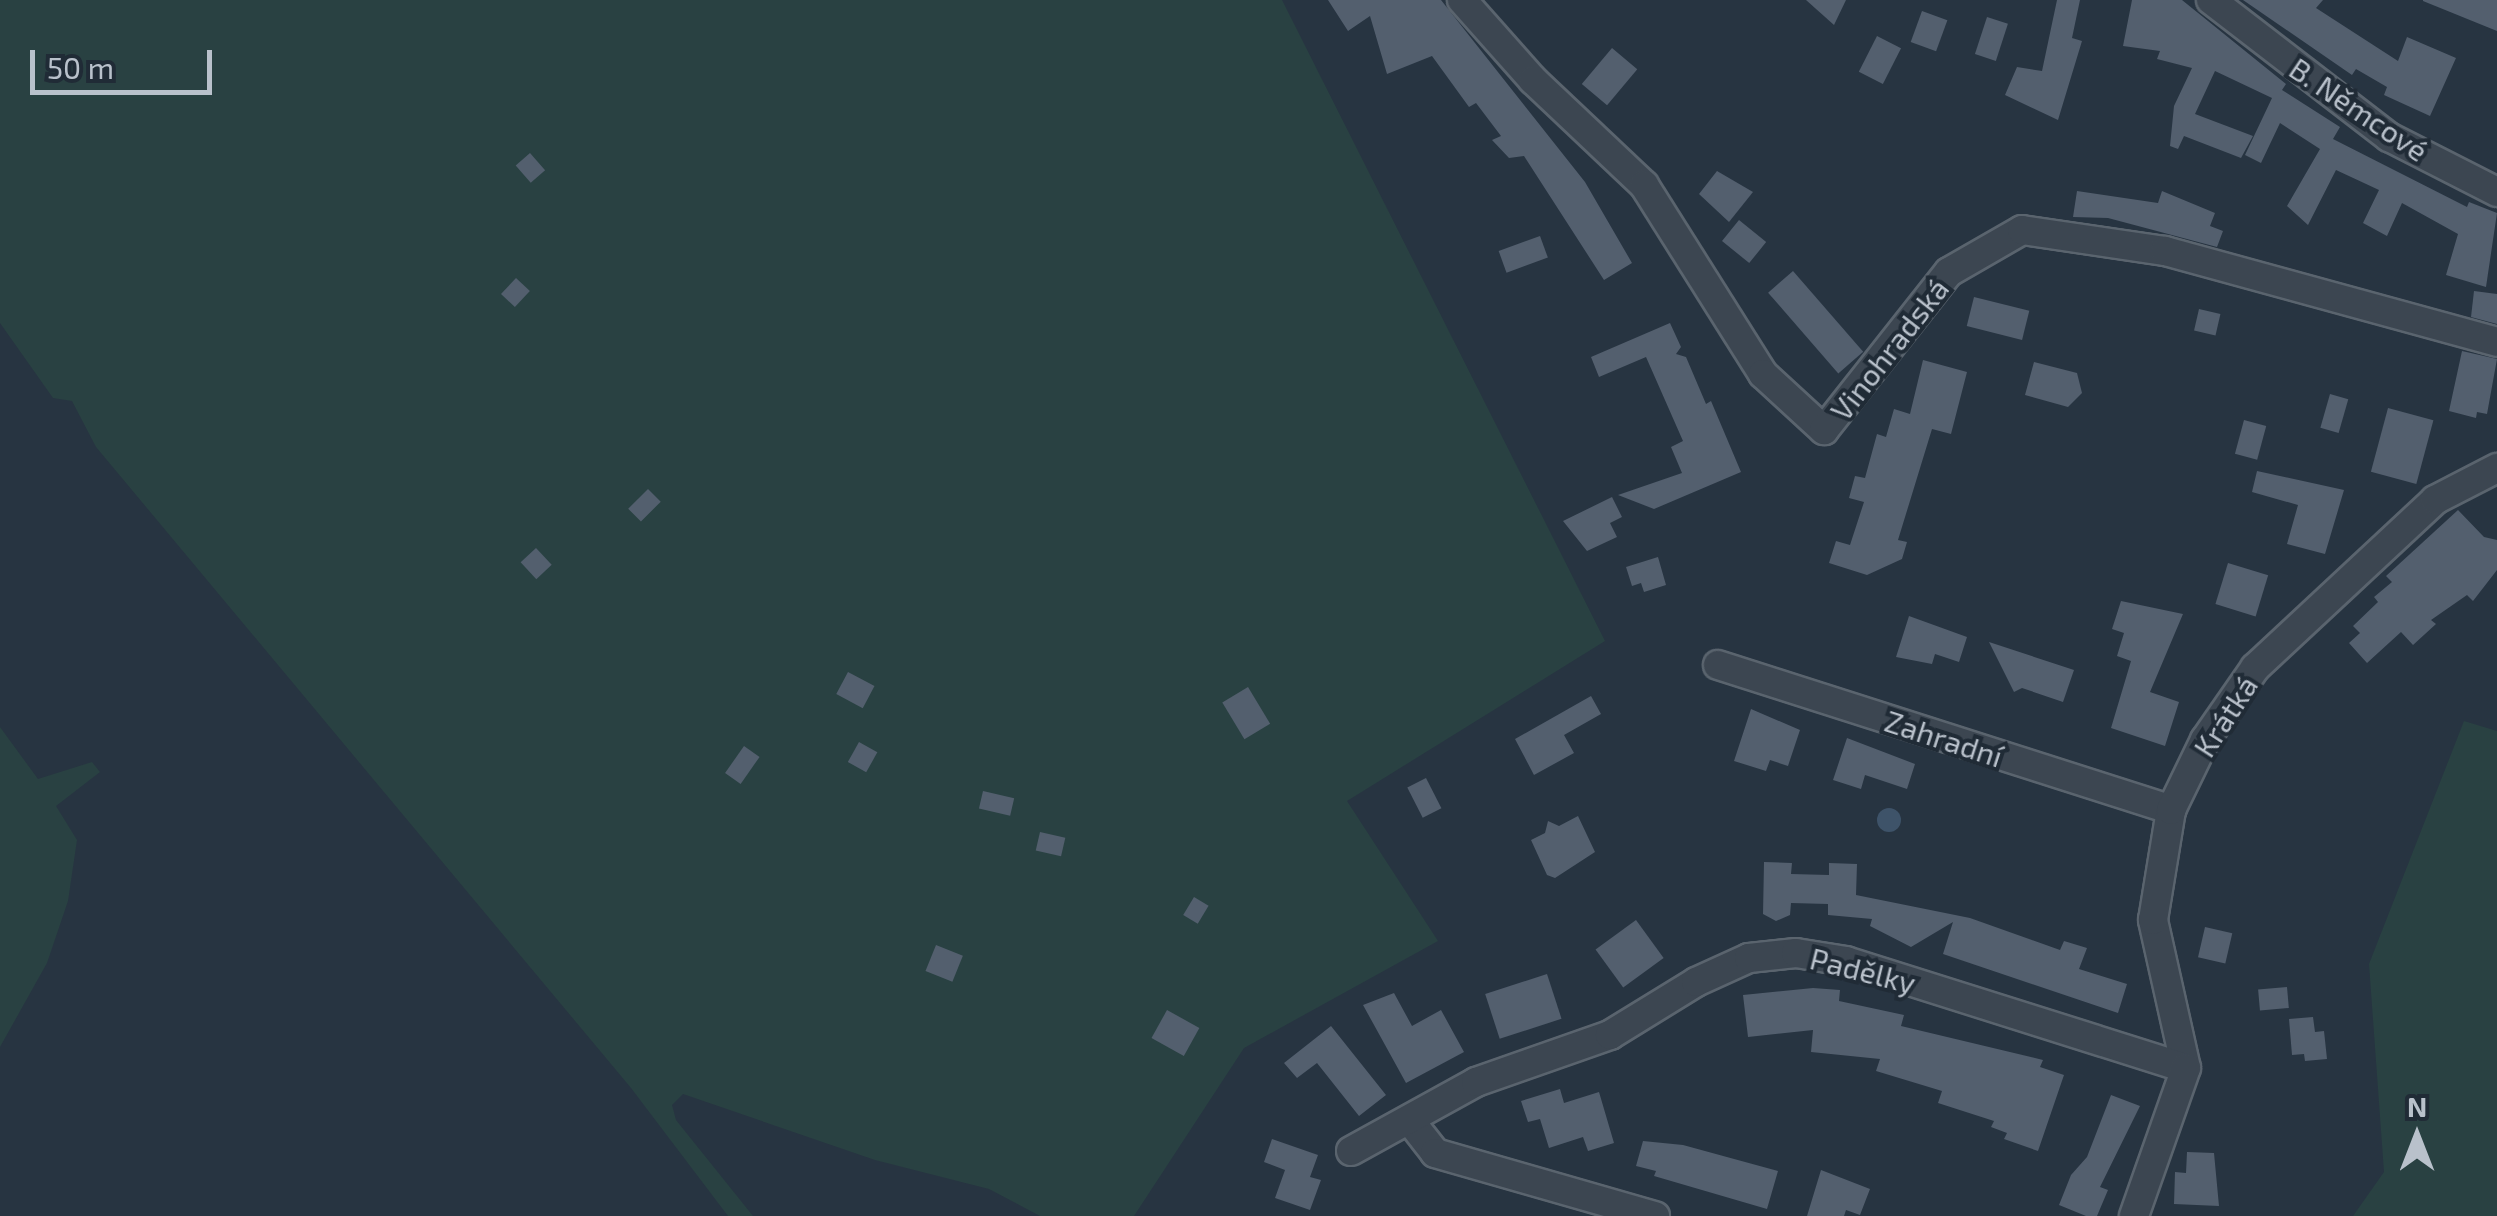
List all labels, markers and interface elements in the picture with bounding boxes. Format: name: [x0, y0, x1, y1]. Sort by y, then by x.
scale bar: [35, 30, 218, 92]
text: 50 m: [47, 49, 114, 85]
street label: B. Němcové: [2283, 50, 2435, 168]
street label: Vinohradská: [1822, 271, 1956, 427]
street label: Krátká: [2186, 669, 2264, 763]
street label: Zahradní: [1881, 702, 2007, 774]
street label: Padělky: [1807, 940, 1919, 1000]
north arrow: [2367, 1086, 2467, 1186]
text: N: [2407, 1089, 2427, 1123]

